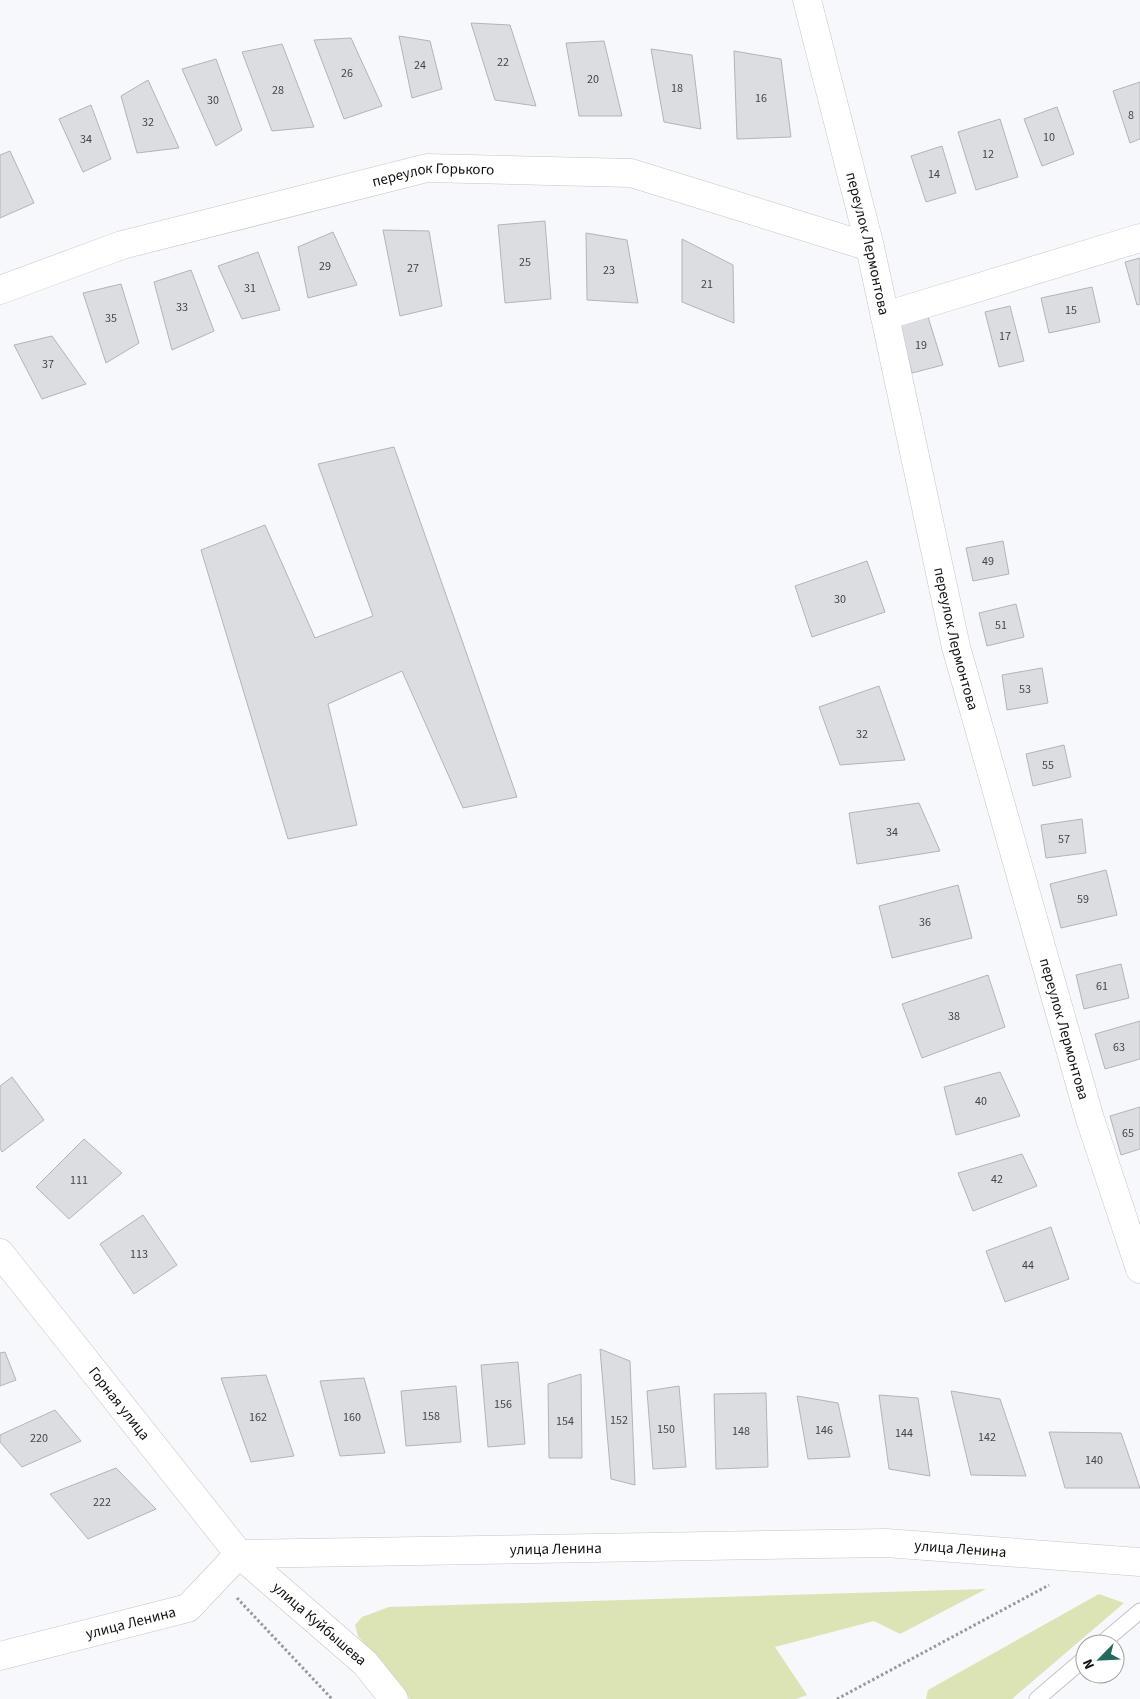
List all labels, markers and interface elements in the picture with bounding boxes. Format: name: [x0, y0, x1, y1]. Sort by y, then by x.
house number: 22: [497, 54, 509, 71]
house number: 24: [414, 57, 426, 74]
house number: 26: [341, 65, 353, 82]
house number: 20: [587, 71, 599, 88]
house number: 18: [671, 80, 683, 97]
house number: 28: [272, 82, 284, 99]
house number: 16: [755, 90, 767, 107]
house number: 30: [207, 92, 219, 109]
house number: 8: [1128, 107, 1134, 124]
house number: 32: [142, 114, 154, 131]
house number: 10: [1043, 129, 1055, 146]
house number: 34: [80, 131, 92, 148]
house number: 12: [982, 146, 994, 163]
street label: переулок Горького: [370, 157, 495, 192]
house number: 14: [928, 166, 940, 183]
street label: переулок Лермонтова: [841, 170, 895, 317]
house number: 25: [519, 254, 531, 271]
house number: 29: [319, 258, 331, 275]
house number: 27: [407, 260, 419, 277]
house number: 23: [603, 262, 615, 279]
house number: 21: [701, 276, 713, 293]
house number: 31: [244, 280, 256, 297]
house number: 33: [176, 299, 188, 316]
house number: 15: [1065, 302, 1077, 319]
house number: 35: [105, 310, 117, 327]
house number: 17: [999, 328, 1011, 345]
house number: 19: [915, 337, 927, 354]
house number: 37: [42, 356, 54, 373]
house number: 49: [982, 553, 994, 570]
street label: переулок Лермонтова: [929, 565, 984, 713]
house number: 30: [834, 591, 846, 608]
house number: 51: [995, 617, 1007, 634]
house number: 53: [1019, 681, 1031, 698]
house number: 32: [856, 726, 868, 743]
house number: 55: [1042, 757, 1054, 774]
house number: 34: [886, 824, 898, 841]
house number: 57: [1058, 831, 1070, 848]
house number: 59: [1077, 891, 1089, 908]
house number: 36: [919, 914, 931, 931]
street label: переулок Лермонтова: [1034, 956, 1095, 1102]
house number: 61: [1096, 978, 1108, 995]
house number: 38: [948, 1008, 960, 1025]
house number: 63: [1113, 1039, 1125, 1056]
house number: 40: [975, 1093, 987, 1110]
house number: 65: [1122, 1125, 1134, 1142]
house number: 42: [991, 1171, 1003, 1188]
house number: 111: [70, 1172, 88, 1189]
house number: 113: [130, 1246, 148, 1263]
house number: 44: [1022, 1257, 1034, 1274]
street label: Горная улица: [84, 1362, 155, 1445]
house number: 156: [494, 1396, 512, 1413]
house number: 158: [422, 1408, 440, 1425]
house number: 162: [249, 1409, 267, 1426]
house number: 160: [343, 1409, 361, 1426]
house number: 152: [610, 1412, 628, 1429]
house number: 154: [556, 1413, 574, 1430]
house number: 150: [657, 1421, 675, 1438]
house number: 146: [815, 1422, 833, 1439]
house number: 148: [732, 1423, 750, 1440]
house number: 144: [895, 1425, 913, 1442]
house number: 142: [978, 1429, 996, 1446]
house number: 220: [30, 1430, 48, 1447]
house number: 140: [1085, 1452, 1103, 1469]
house number: 222: [93, 1494, 111, 1511]
street label: улица Ленина: [914, 1535, 1007, 1562]
street label: улица Ленина: [509, 1537, 602, 1560]
street label: улица Куйбышева: [268, 1577, 371, 1670]
street label: улица Ленина: [84, 1601, 178, 1644]
north arrow: [1075, 1634, 1125, 1684]
text: N: [1078, 1656, 1100, 1672]

